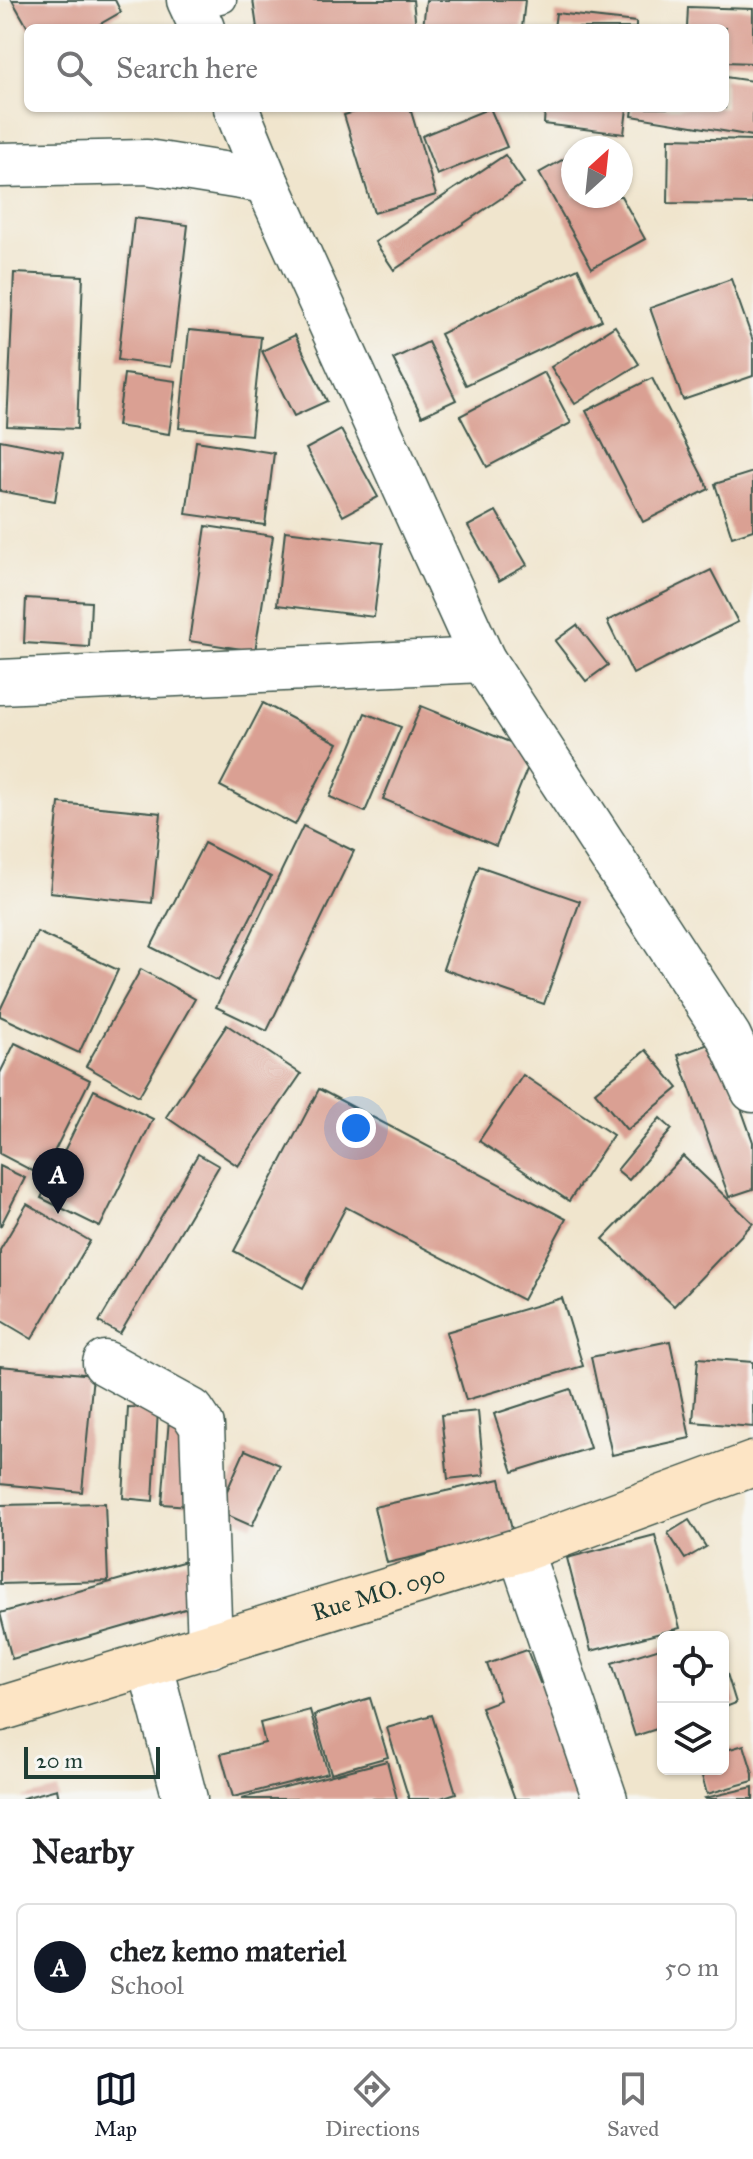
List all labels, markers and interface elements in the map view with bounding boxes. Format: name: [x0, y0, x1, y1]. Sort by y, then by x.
search box: [24, 24, 729, 112]
icon: search: [52, 46, 96, 90]
text: Search here: [116, 50, 258, 86]
north arrow: [561, 136, 633, 208]
your location: [336, 1108, 376, 1148]
pin: A: [32, 1148, 84, 1214]
street label: Rue MO. 090: [308, 1559, 449, 1628]
map controls: [657, 1631, 729, 1775]
button: locate: [657, 1631, 729, 1703]
button: layers: [657, 1703, 729, 1775]
scale bar: [24, 1743, 160, 1779]
text: 20 m: [36, 1747, 83, 1774]
text: Nearby: [32, 1831, 134, 1872]
text: chez kemo materiel: [110, 1933, 346, 1969]
text: A: [51, 1951, 69, 1983]
text: 50 m: [664, 1951, 719, 1983]
text: School: [110, 1969, 184, 2001]
tab: Map: [94, 2067, 138, 2142]
tab: Directions: [325, 2067, 420, 2142]
tab: Saved: [607, 2067, 659, 2142]

